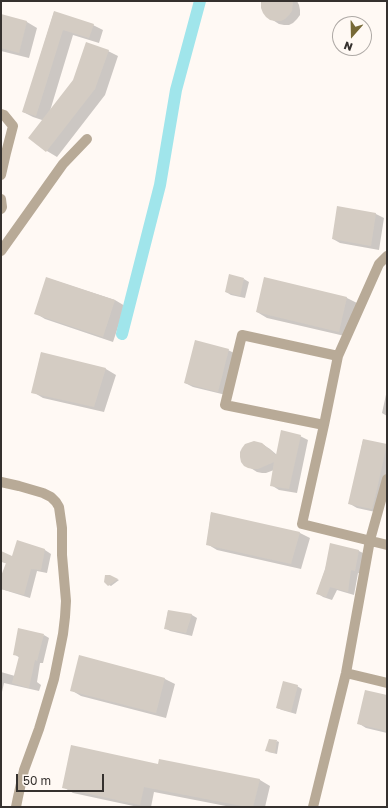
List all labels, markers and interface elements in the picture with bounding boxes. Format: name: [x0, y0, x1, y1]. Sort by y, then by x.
north arrow: [332, 16, 372, 56]
text: N: [342, 39, 354, 54]
scale bar: [18, 766, 106, 792]
text: 50 m: [23, 773, 51, 788]

